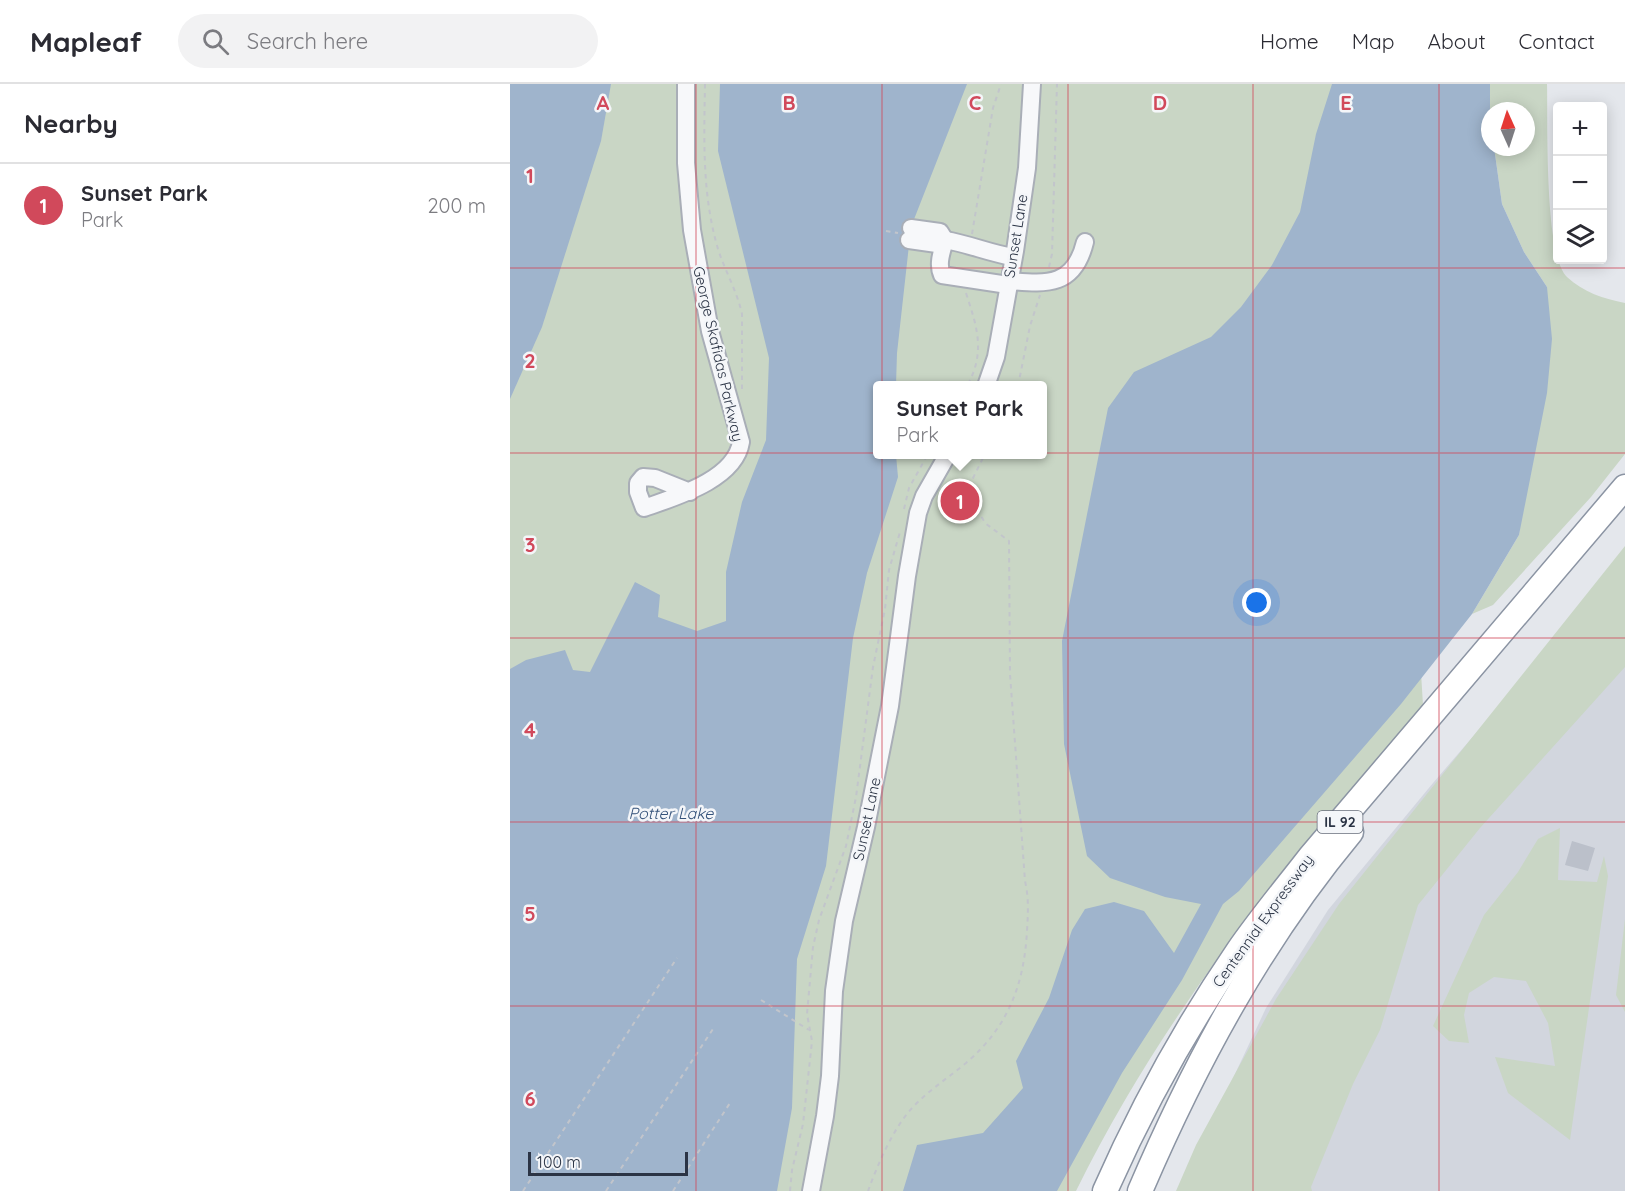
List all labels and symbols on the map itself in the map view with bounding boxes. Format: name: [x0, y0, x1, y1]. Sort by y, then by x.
text: A: [597, 90, 610, 115]
text: B: [782, 90, 796, 115]
text: C: [969, 90, 982, 115]
text: D: [1153, 90, 1167, 115]
text: E: [1340, 90, 1352, 115]
north arrow: [1481, 102, 1535, 156]
text: 1: [526, 163, 534, 188]
street label: Sunset Lane: [1000, 193, 1032, 279]
street label: George Skafidas Parkway: [689, 264, 748, 443]
text: 2: [524, 348, 536, 373]
pin: 1: [940, 478, 980, 524]
text: 3: [525, 532, 535, 557]
your location: [1242, 588, 1271, 617]
text: 4: [524, 717, 536, 742]
street label: Sunset Lane: [848, 776, 885, 862]
water label: Potter Lake: [629, 803, 714, 823]
road number: IL 92: [1318, 811, 1362, 833]
street label: Centennial Expressway: [1208, 851, 1317, 991]
text: 5: [524, 901, 536, 926]
text: 6: [524, 1086, 536, 1111]
scale bar: [528, 1149, 688, 1176]

